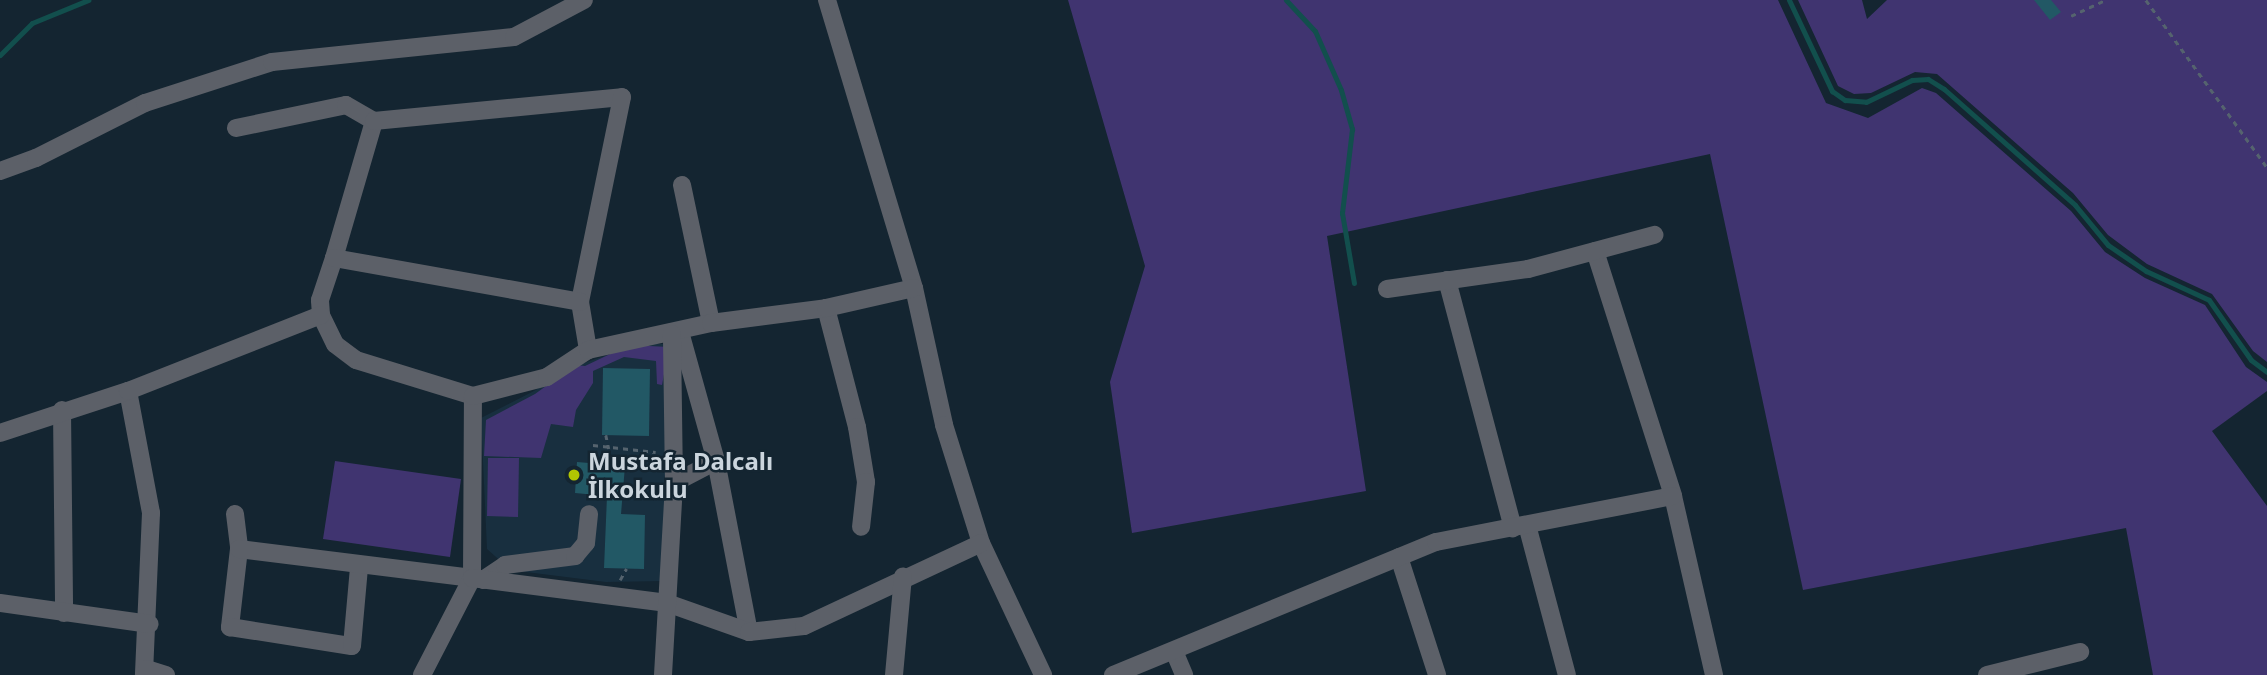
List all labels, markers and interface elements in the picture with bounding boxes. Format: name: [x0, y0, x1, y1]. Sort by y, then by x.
place label: Mustafa Dalcalı İlkokulu: [588, 447, 773, 503]
marker: Mustafa Dalcalı İlkokulu: [566, 467, 582, 483]

